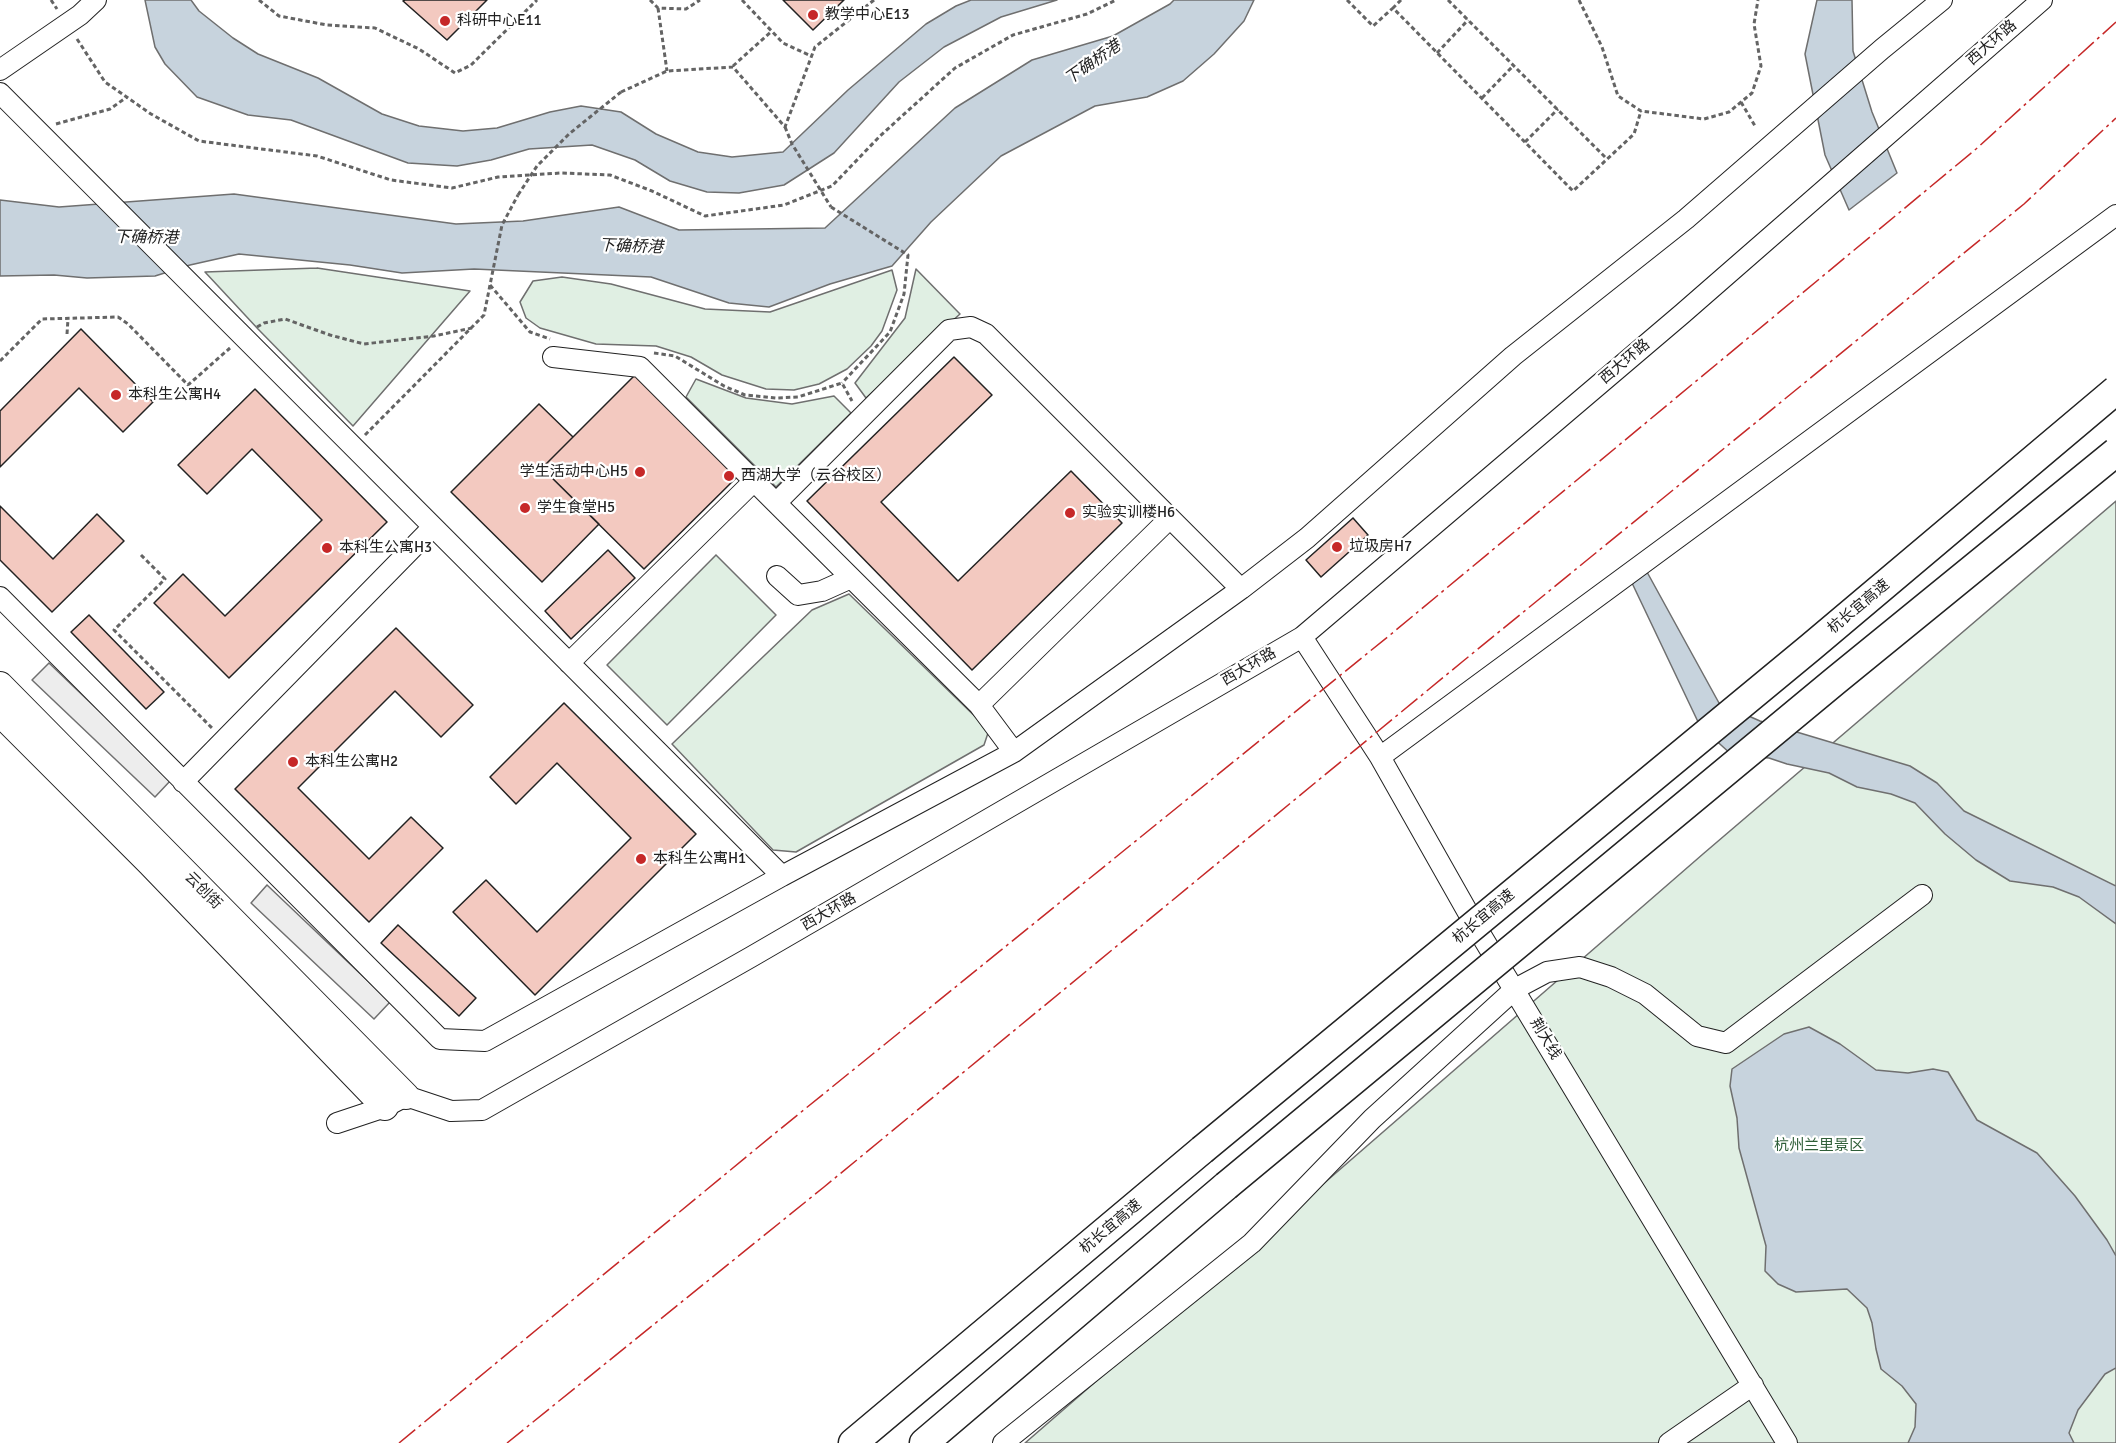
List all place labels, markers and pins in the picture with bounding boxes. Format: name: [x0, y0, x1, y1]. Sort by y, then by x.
place label: 教学中心E13: [825, 6, 910, 24]
marker: 教学中心E13: [806, 8, 820, 22]
place label: 科研中心E11: [457, 12, 542, 30]
marker: 科研中心E11: [438, 14, 452, 28]
place label: 本科生公寓H4: [128, 386, 221, 404]
marker: 本科生公寓H4: [109, 388, 123, 402]
place label: 学生活动中心H5: [520, 463, 628, 481]
marker: 学生活动中心H5: [633, 465, 647, 479]
place label: 西湖大学（云谷校区）: [741, 467, 891, 485]
marker: 西湖大学（云谷校区）: [722, 469, 736, 483]
place label: 学生食堂H5: [537, 499, 615, 517]
marker: 学生食堂H5: [518, 501, 532, 515]
place label: 实验实训楼H6: [1082, 504, 1175, 522]
marker: 实验实训楼H6: [1063, 506, 1077, 520]
place label: 垃圾房H7: [1349, 538, 1412, 556]
place label: 本科生公寓H3: [339, 539, 432, 557]
marker: 垃圾房H7: [1330, 540, 1344, 554]
marker: 本科生公寓H3: [320, 541, 334, 555]
place label: 本科生公寓H2: [305, 753, 398, 771]
marker: 本科生公寓H2: [286, 755, 300, 769]
place label: 本科生公寓H1: [653, 850, 746, 868]
marker: 本科生公寓H1: [634, 852, 648, 866]

